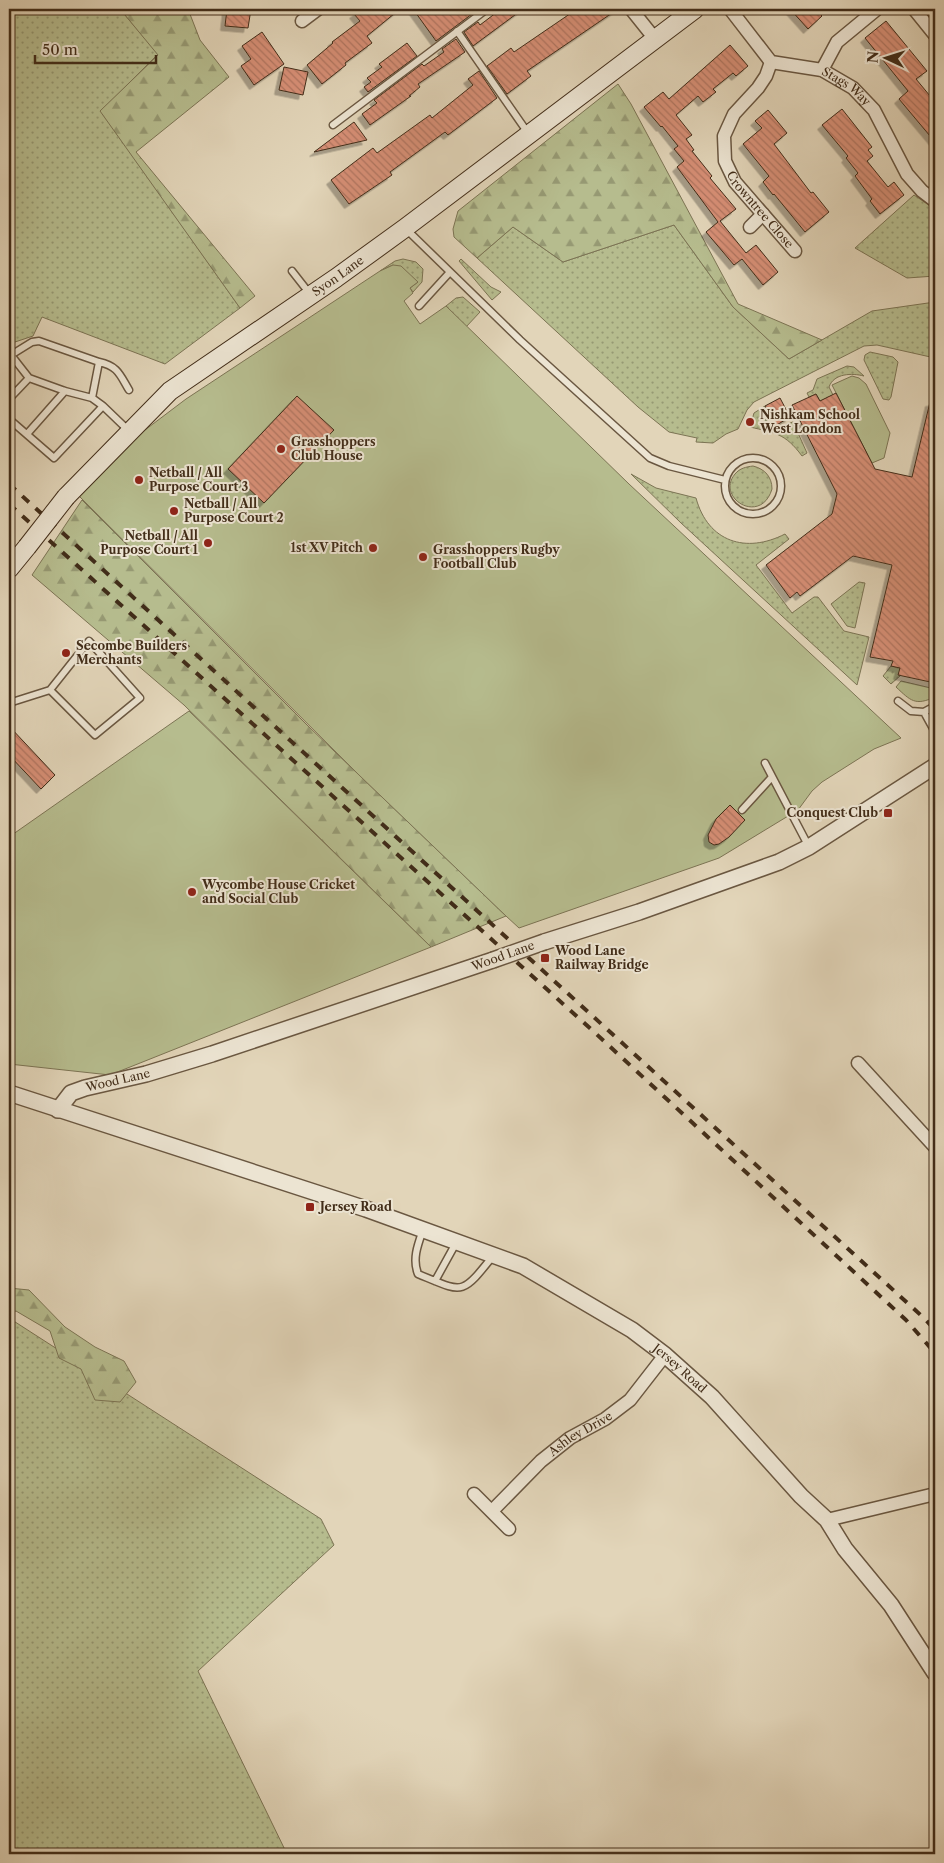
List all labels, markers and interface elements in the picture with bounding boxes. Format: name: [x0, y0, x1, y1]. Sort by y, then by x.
scale bar: [35, 32, 156, 64]
north arrow: [862, 32, 912, 82]
text: 50 m: [42, 40, 78, 59]
text: N: [864, 50, 882, 64]
street label: Stags Way: [819, 64, 874, 109]
street label: Crowntree Close: [724, 168, 797, 251]
street label: Syon Lane: [309, 252, 367, 299]
place label: Nishkam School West London: [759, 407, 860, 436]
marker: Nishkam School West London: [744, 416, 756, 428]
place label: Grasshoppers Club House: [291, 434, 376, 463]
marker: Grasshoppers Club House: [275, 443, 287, 455]
place label: Netball / All Purpose Court 3: [149, 465, 248, 494]
marker: Netball / All Purpose Court 3: [133, 474, 145, 486]
place label: Netball / All Purpose Court 2: [184, 496, 283, 525]
marker: Netball / All Purpose Court 2: [168, 505, 180, 517]
place label: Netball / All Purpose Court 1: [100, 528, 199, 557]
marker: Netball / All Purpose Court 1: [202, 537, 214, 549]
place label: 1st XV Pitch: [291, 540, 364, 555]
marker: 1st XV Pitch: [367, 542, 379, 554]
place label: Grasshoppers Rugby Football Club: [433, 542, 560, 571]
marker: Grasshoppers Rugby Football Club: [417, 551, 429, 563]
place label: Secombe Builders Merchants: [76, 638, 187, 667]
marker: Secombe Builders Merchants: [60, 647, 72, 659]
place label: Conquest Club: [787, 805, 878, 820]
marker: Conquest Club: [882, 807, 894, 819]
place label: Wycombe House Cricket and Social Club: [201, 877, 355, 906]
marker: Wycombe House Cricket and Social Club: [186, 886, 198, 898]
street label: Wood Lane: [468, 937, 537, 974]
place label: Wood Lane Railway Bridge: [554, 943, 649, 972]
marker: Wood Lane Railway Bridge: [539, 952, 551, 964]
street label: Wood Lane: [83, 1065, 152, 1095]
place label: Jersey Road: [318, 1199, 392, 1214]
marker: Jersey Road: [304, 1201, 316, 1213]
street label: Jersey Road: [648, 1339, 711, 1396]
street label: Ashley Drive: [544, 1408, 615, 1460]

